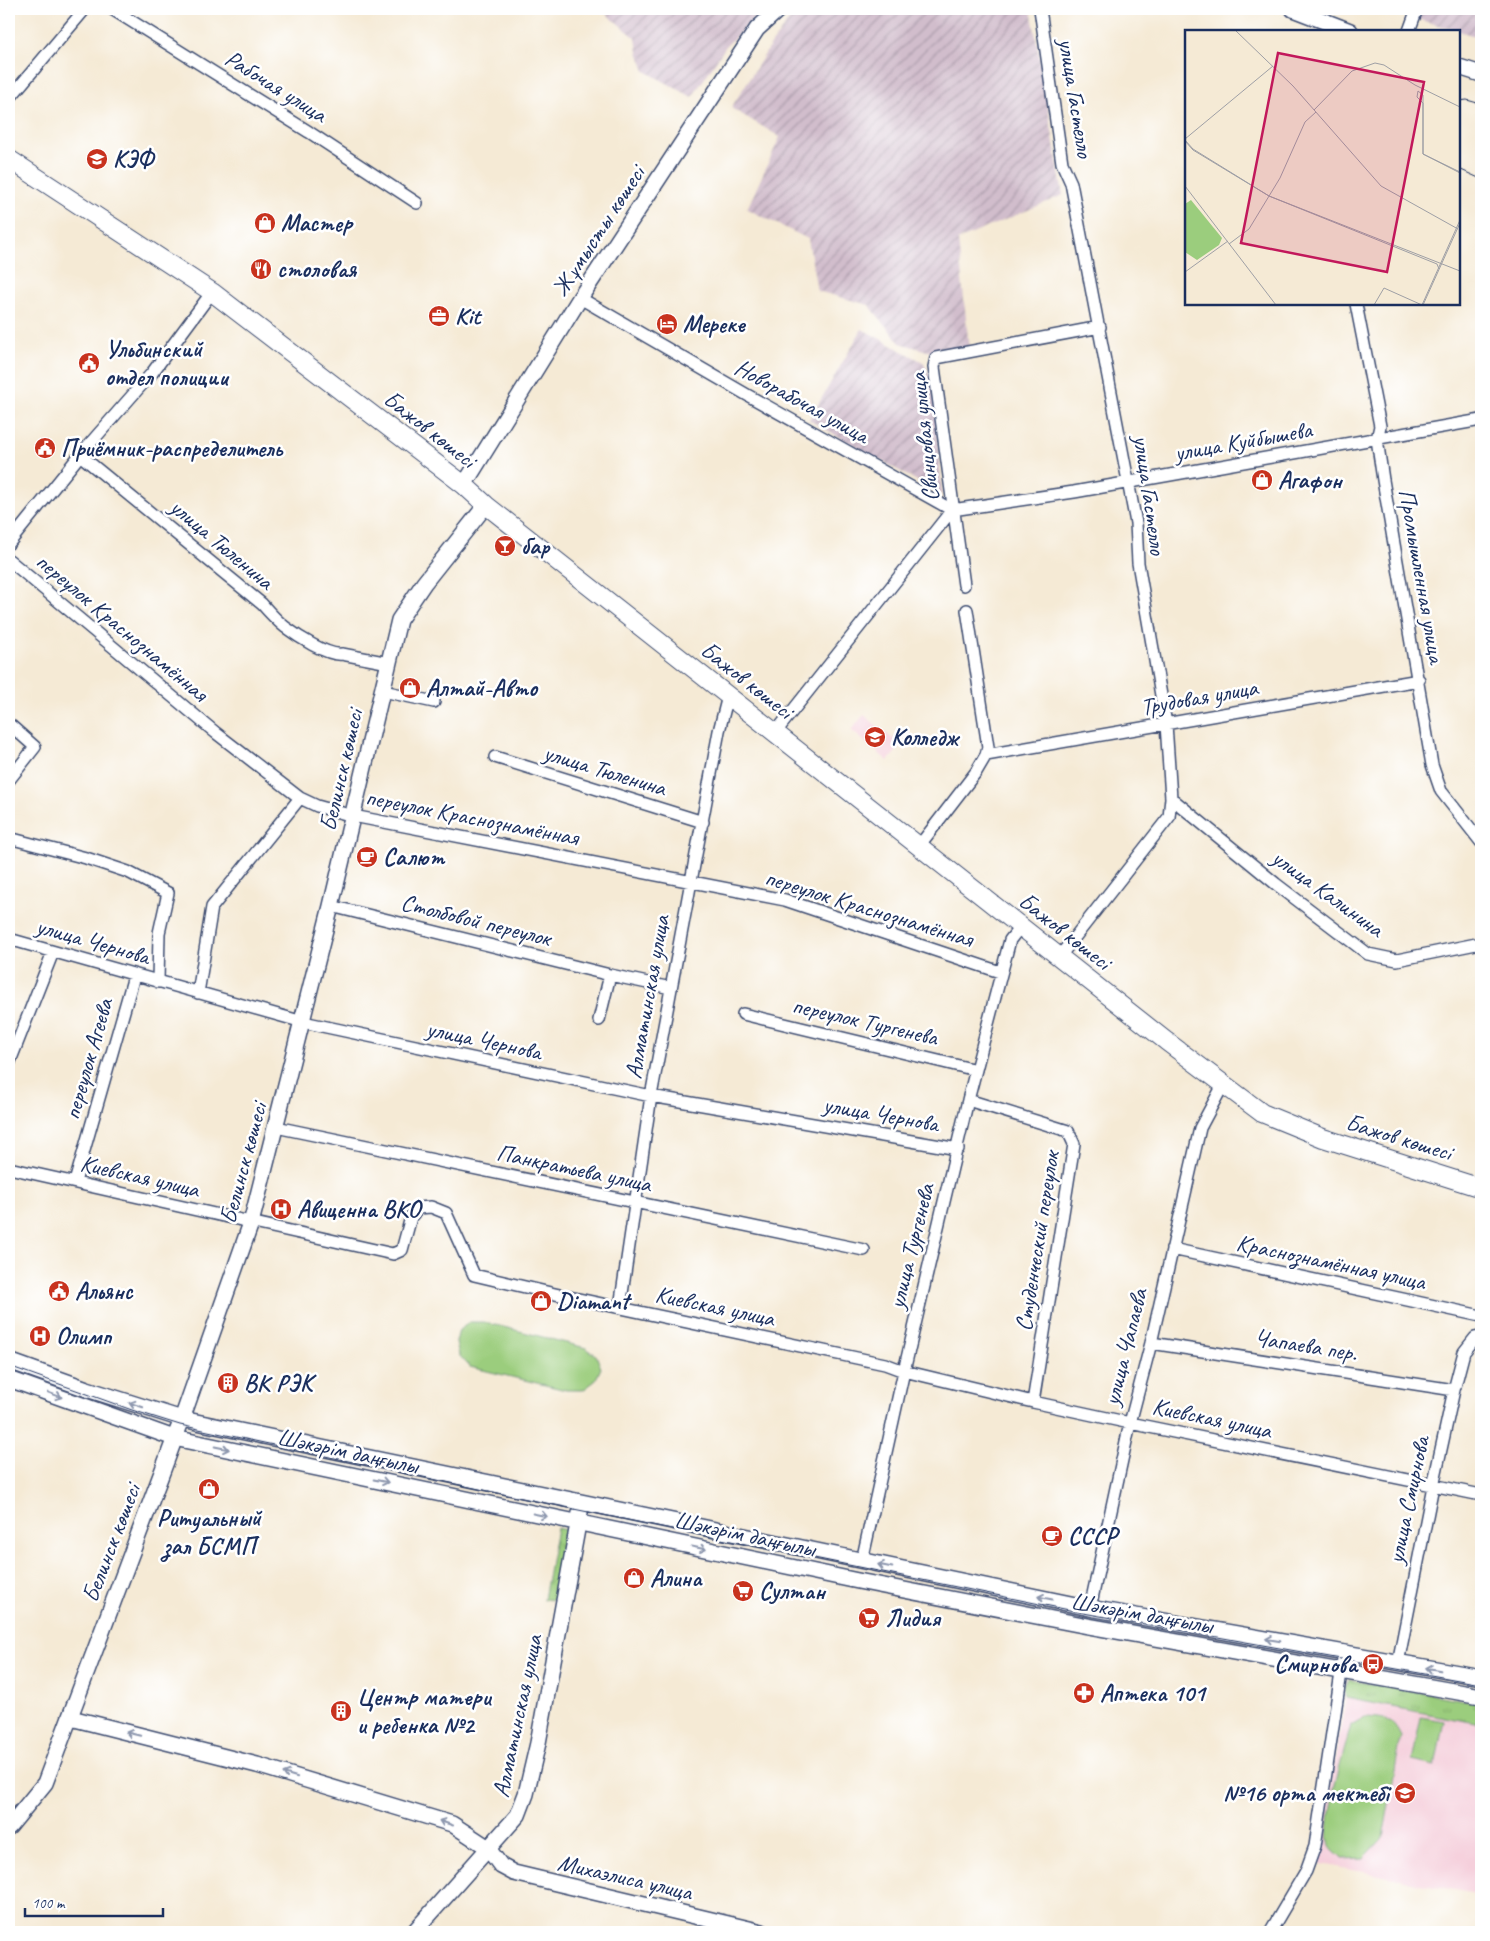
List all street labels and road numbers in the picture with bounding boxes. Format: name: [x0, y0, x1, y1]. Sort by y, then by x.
street label: улица Гастелло: [1051, 34, 1100, 161]
street label: Рабочая улица: [219, 43, 334, 130]
street label: Жұмысты көшесі: [545, 158, 653, 302]
street label: Новорабочая улица: [730, 352, 876, 451]
street label: Свинцовая улица: [902, 370, 946, 503]
street label: Бажов көшесі: [378, 384, 484, 476]
street label: улица Куйбышева: [1170, 414, 1315, 468]
street label: улица Гастелло: [1126, 431, 1173, 558]
street label: Промышленная улица: [1392, 487, 1452, 668]
street label: улица Тюленина: [162, 491, 281, 597]
street label: переулок Краснознамённая: [30, 546, 216, 709]
street label: Бажов көшесі: [695, 635, 801, 727]
street label: Трудовая улица: [1138, 672, 1261, 722]
street label: Белинск көшесі: [312, 704, 370, 834]
street label: улица Тюленина: [538, 737, 671, 803]
street label: переулок Краснознамённая: [363, 782, 582, 853]
street label: улица Калинина: [1265, 841, 1391, 945]
street label: переулок Краснознамённая: [761, 862, 978, 954]
street label: Бажов көшесі: [1013, 886, 1119, 978]
street label: Столбовой переулок: [398, 887, 556, 954]
street label: улица Чернова: [31, 910, 155, 972]
street label: Алматинская улица: [618, 911, 676, 1081]
street label: переулок Тургенева: [789, 990, 942, 1053]
street label: переулок Агеева: [56, 994, 120, 1123]
street label: улица Чернова: [422, 1013, 546, 1067]
street label: улица Чернова: [819, 1089, 943, 1139]
street label: Белинск көшесі: [212, 1097, 274, 1227]
street label: Бажов көшесі: [1342, 1107, 1458, 1168]
street label: Панкратьева улица: [494, 1137, 656, 1199]
street label: Студенческий переулок: [1008, 1147, 1066, 1333]
street label: Киевская улица: [78, 1148, 204, 1205]
street label: улица Тургенева: [881, 1179, 941, 1314]
street label: Краснознамённая улица: [1233, 1227, 1430, 1298]
street label: Киевская улица: [653, 1279, 779, 1334]
street label: улица Чапаева: [1096, 1284, 1154, 1410]
street label: Чапаева пер.: [1252, 1322, 1360, 1368]
street label: Киевская улица: [1150, 1391, 1276, 1446]
street label: Шәкәрім даңғылы: [275, 1421, 424, 1481]
street label: улица Смирнова: [1379, 1432, 1437, 1568]
street label: Белинск көшесі: [75, 1477, 148, 1606]
street label: Шәкәрім даңғылы: [672, 1504, 821, 1564]
street label: Шәкәрім даңғылы: [1069, 1586, 1218, 1641]
street label: Алматинская улица: [485, 1631, 549, 1800]
street label: Михаэлиса улица: [555, 1847, 696, 1907]

